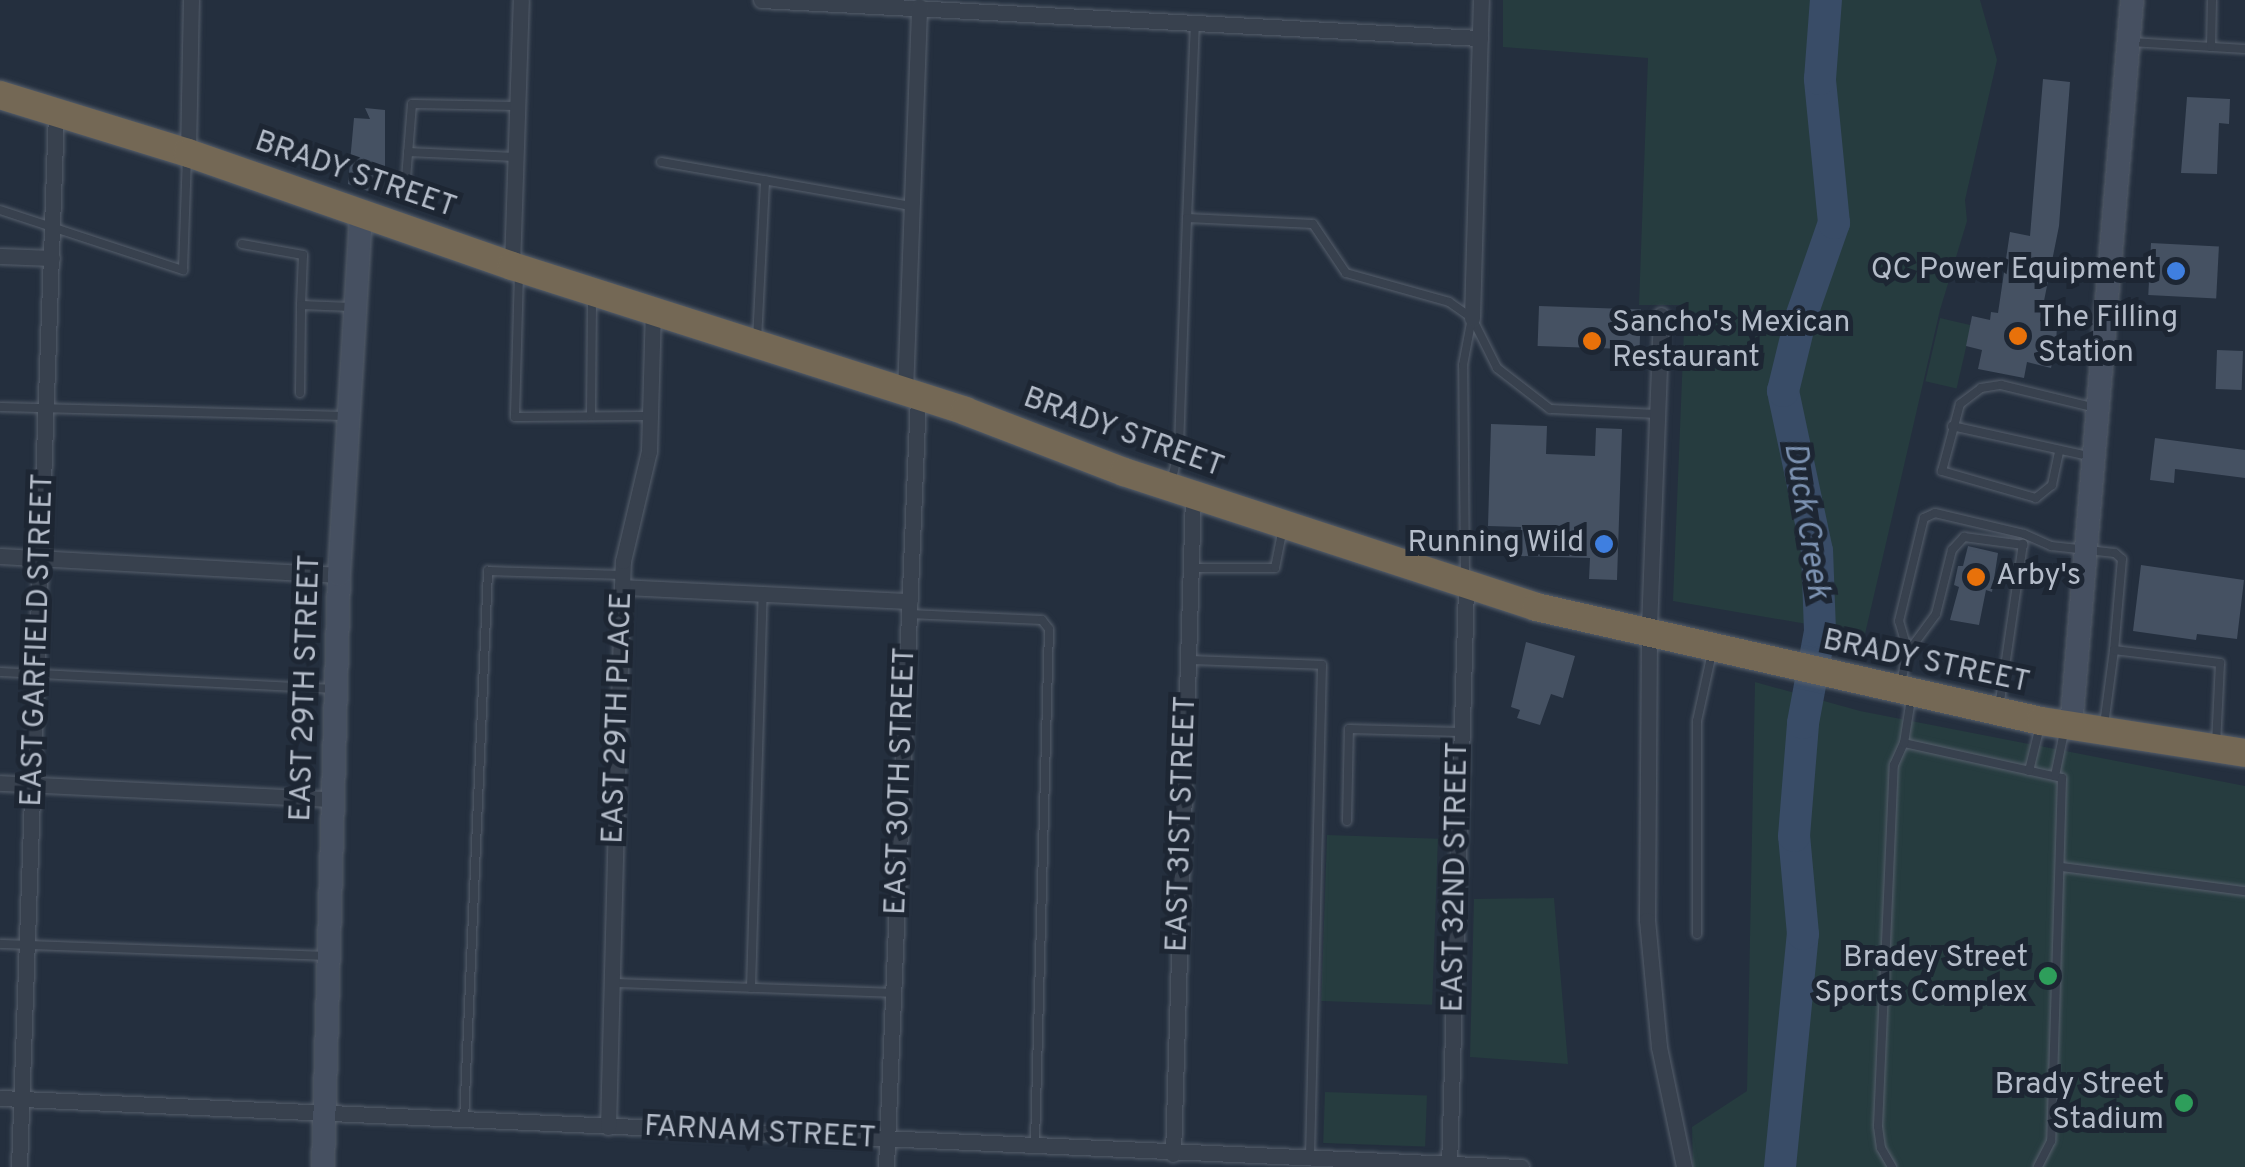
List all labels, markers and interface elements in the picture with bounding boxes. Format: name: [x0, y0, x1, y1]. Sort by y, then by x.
street label: BRADY STREET: [249, 125, 461, 227]
place label: QC Power Equipment: [1871, 253, 2156, 289]
marker: QC Power Equipment: [2165, 260, 2187, 282]
place label: The Filling Station: [2038, 301, 2178, 372]
place label: Sancho's Mexican Restaurant: [1612, 306, 1850, 376]
marker: The Filling Station: [2007, 325, 2029, 347]
marker: Sancho's Mexican Restaurant: [1581, 330, 1603, 352]
street label: BRADY STREET: [1017, 381, 1229, 487]
water label: Duck Creek: [1774, 440, 1836, 602]
street label: EAST GARFIELD STREET: [15, 472, 63, 808]
place label: Running Wild: [1407, 526, 1584, 562]
marker: Running Wild: [1593, 533, 1615, 555]
street label: EAST 29TH STREET: [284, 553, 330, 823]
place label: Arby's: [1996, 559, 2081, 595]
marker: Arby's: [1965, 566, 1987, 588]
street label: EAST 29TH PLACE: [597, 591, 641, 845]
street label: BRADY STREET: [1819, 623, 2033, 703]
street label: EAST 30TH STREET: [879, 646, 925, 916]
street label: EAST 31ST STREET: [1160, 694, 1206, 954]
street label: EAST 32ND STREET: [1437, 741, 1477, 1013]
place label: Bradey Street Sports Complex: [1814, 941, 2028, 1012]
marker: Bradey Street Sports Complex: [2037, 965, 2059, 987]
place label: Brady Street Stadium: [1995, 1068, 2164, 1138]
marker: Brady Street Stadium: [2173, 1092, 2195, 1114]
street label: FARNAM STREET: [643, 1110, 877, 1158]

